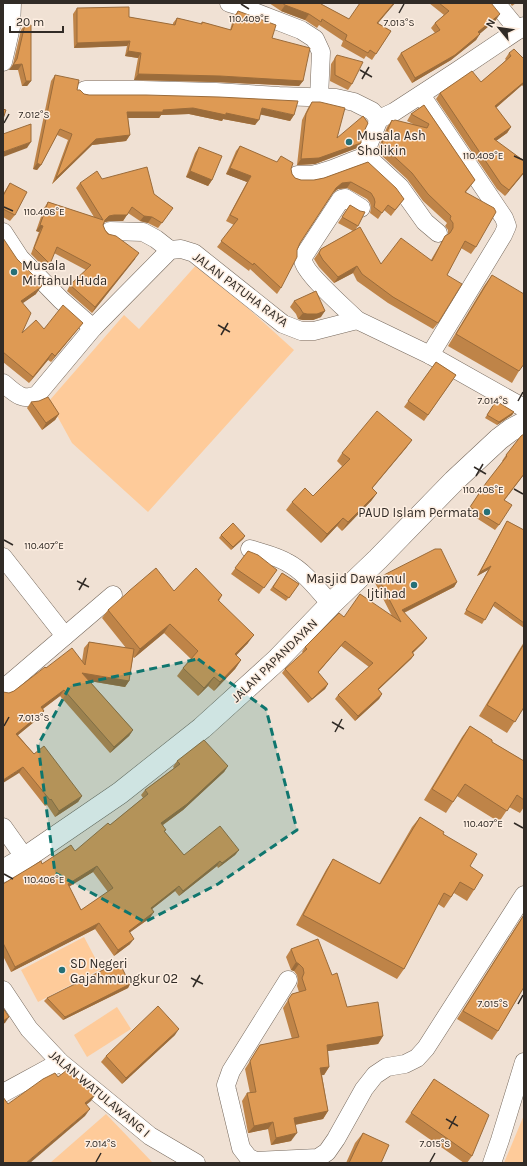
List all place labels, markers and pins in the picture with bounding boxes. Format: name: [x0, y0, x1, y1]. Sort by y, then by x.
place label: Musala Ash Sholikin: [357, 128, 426, 158]
marker: Musala Ash Sholikin: [344, 137, 354, 147]
place label: Musala Miftahul Huda: [22, 258, 107, 288]
marker: Musala Miftahul Huda: [9, 267, 19, 277]
place label: PAUD Islam Permata: [358, 505, 479, 520]
marker: PAUD Islam Permata: [482, 507, 492, 517]
place label: Masjid Dawamul Ijtihad: [306, 571, 406, 601]
marker: Masjid Dawamul Ijtihad: [409, 580, 419, 590]
place label: SD Negeri Gajahmungkur 02: [70, 956, 178, 986]
marker: SD Negeri Gajahmungkur 02: [57, 965, 67, 975]

